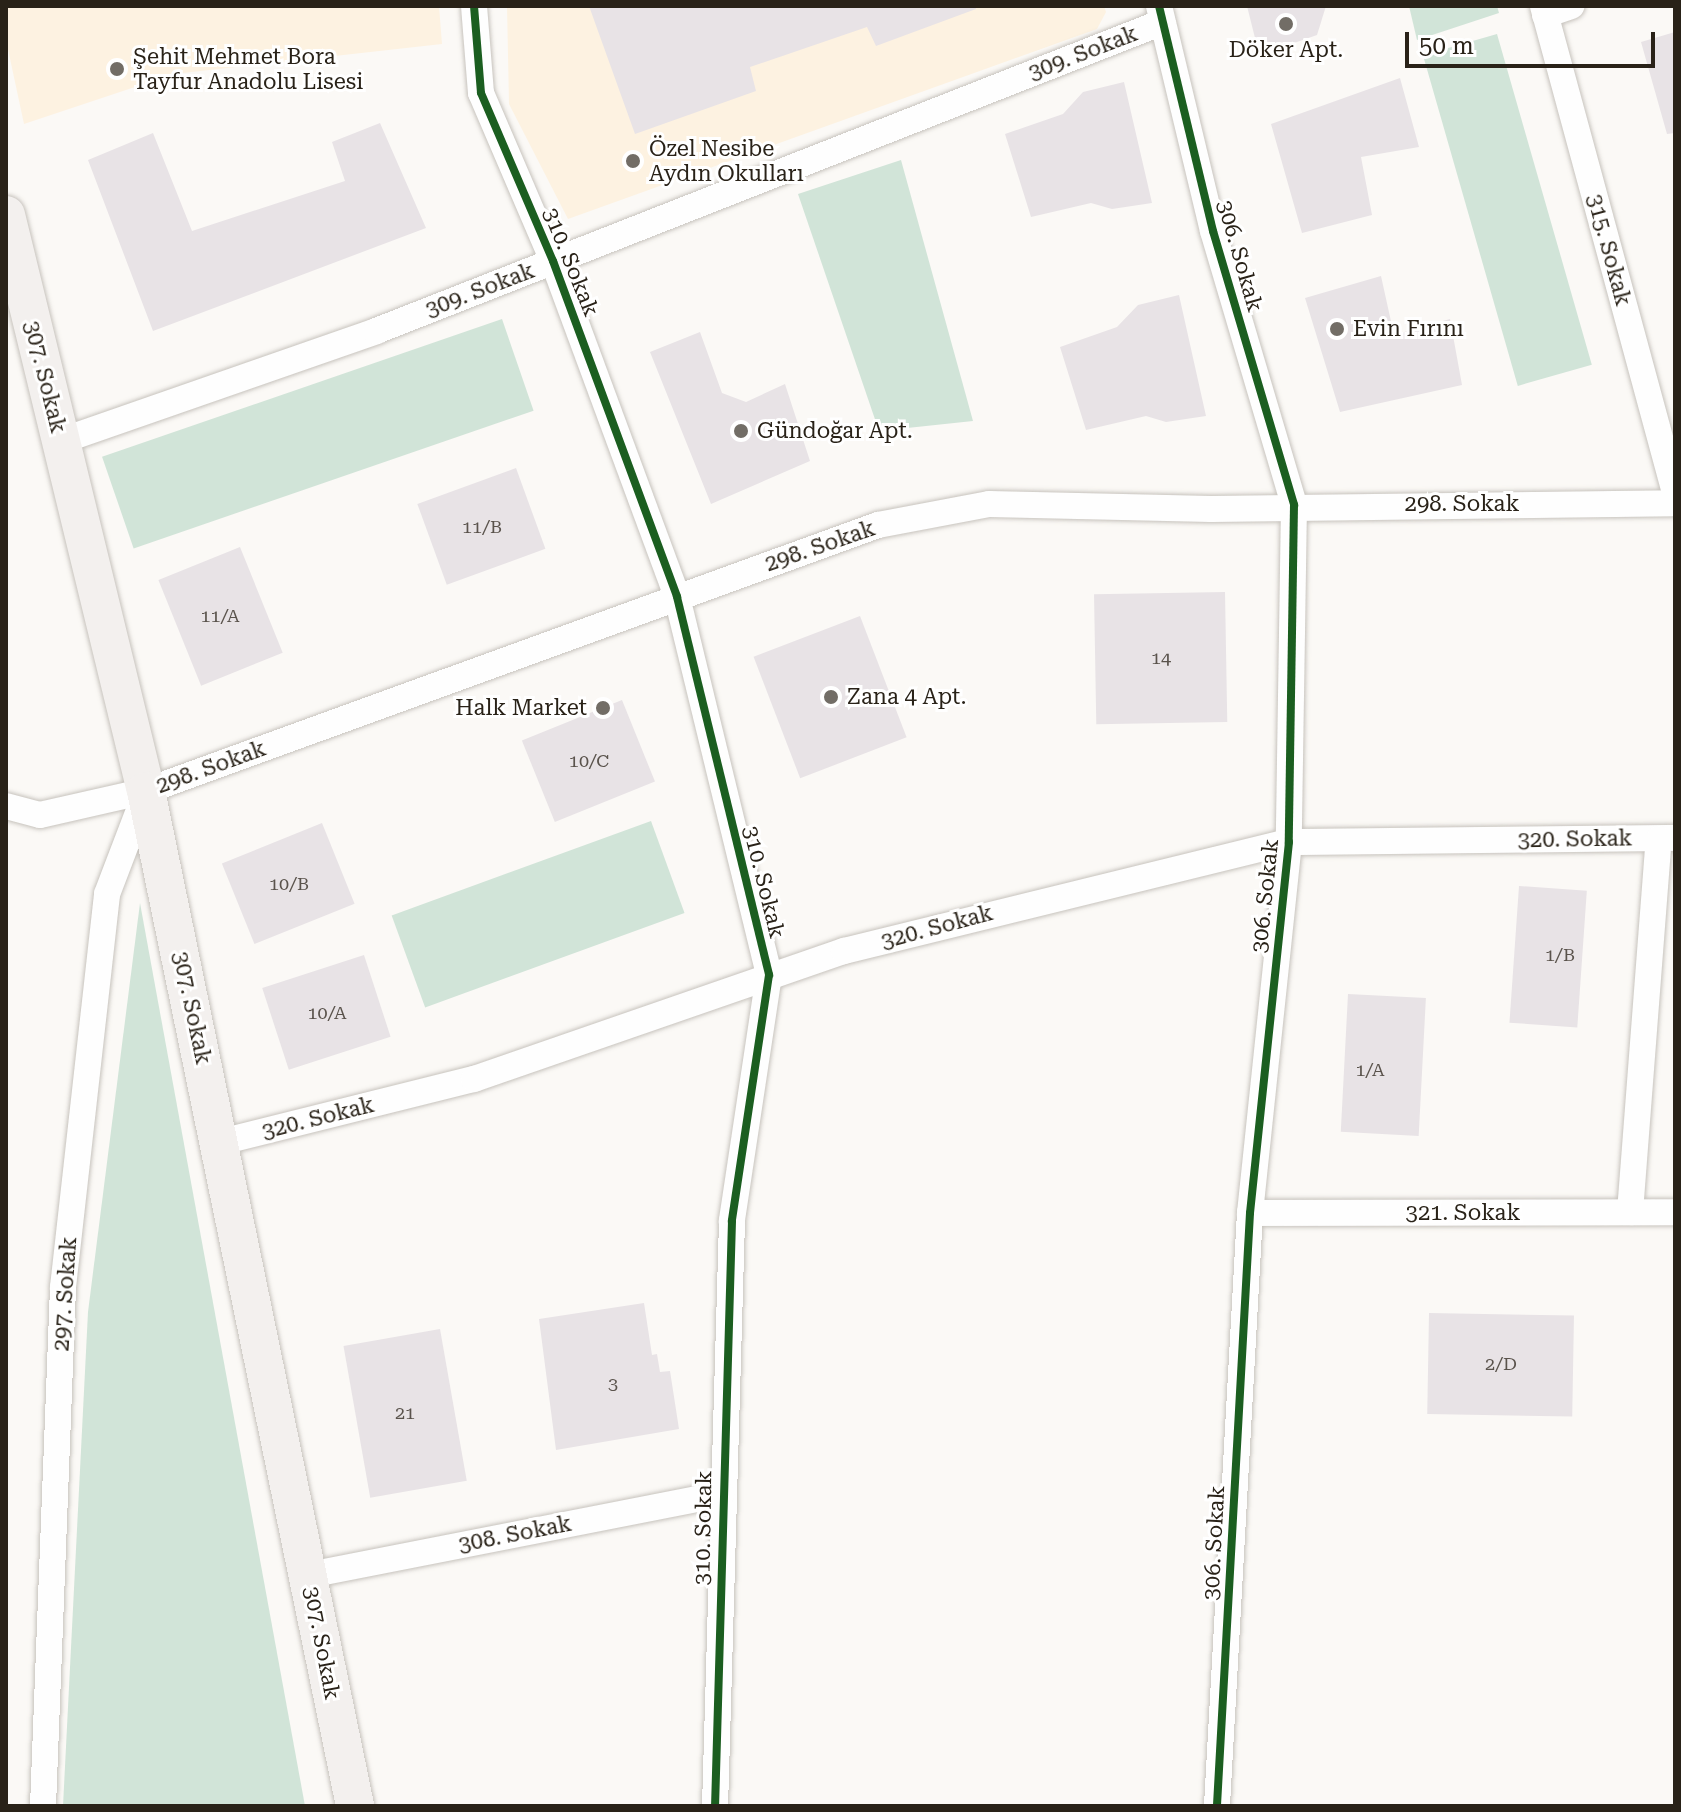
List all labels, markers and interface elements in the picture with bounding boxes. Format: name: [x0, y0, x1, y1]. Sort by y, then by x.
marker: Döker Apt.: [1277, 15, 1295, 33]
scale bar: [1409, 16, 1659, 66]
street label: 309. Sokak: [1025, 20, 1141, 86]
text: 50 m: [1419, 32, 1474, 60]
place label: Döker Apt.: [1229, 37, 1343, 63]
place label: Şehit Mehmet Bora Tayfur Anadolu Lisesi: [133, 43, 363, 94]
marker: Şehit Mehmet Bora Tayfur Anadolu Lisesi: [108, 60, 126, 78]
place label: Özel Nesibe Aydın Okulları: [649, 135, 804, 186]
marker: Özel Nesibe Aydın Okulları: [624, 152, 642, 170]
street label: 315. Sokak: [1581, 191, 1637, 309]
street label: 306. Sokak: [1211, 197, 1269, 315]
street label: 310. Sokak: [537, 204, 605, 320]
street label: 309. Sokak: [422, 257, 538, 323]
place label: Evin Fırını: [1353, 316, 1464, 342]
street label: 307. Sokak: [18, 318, 72, 436]
marker: Evin Fırını: [1328, 320, 1346, 338]
place label: Gündoğar Apt.: [757, 418, 913, 444]
marker: Gündoğar Apt.: [732, 422, 750, 440]
street label: 298. Sokak: [1405, 491, 1519, 517]
street label: 298. Sokak: [761, 515, 879, 577]
house number: 11/B: [462, 516, 502, 538]
house number: 11/A: [200, 605, 240, 627]
house number: 14: [1151, 647, 1171, 669]
place label: Zana 4 Apt.: [847, 684, 966, 710]
marker: Zana 4 Apt.: [822, 688, 840, 706]
place label: Halk Market: [455, 695, 587, 721]
marker: Halk Market: [594, 699, 612, 717]
street label: 298. Sokak: [153, 735, 269, 799]
house number: 10/C: [569, 750, 609, 772]
street label: 310. Sokak: [737, 823, 791, 941]
street label: 320. Sokak: [1517, 825, 1633, 853]
street label: 306. Sokak: [1246, 838, 1284, 954]
house number: 10/B: [269, 873, 309, 895]
street label: 320. Sokak: [878, 899, 996, 955]
house number: 1/B: [1545, 944, 1575, 966]
street label: 307. Sokak: [167, 949, 217, 1067]
house number: 10/A: [307, 1002, 347, 1024]
house number: 1/A: [1356, 1059, 1384, 1081]
street label: 320. Sokak: [259, 1091, 377, 1145]
street label: 321. Sokak: [1406, 1200, 1520, 1226]
street label: 297. Sokak: [48, 1236, 82, 1352]
house number: 2/D: [1485, 1353, 1517, 1375]
house number: 3: [608, 1373, 618, 1395]
house number: 21: [395, 1402, 415, 1424]
street label: 310. Sokak: [689, 1470, 717, 1586]
street label: 306. Sokak: [1198, 1485, 1230, 1601]
street label: 308. Sokak: [456, 1510, 574, 1558]
street label: 307. Sokak: [298, 1584, 346, 1702]

